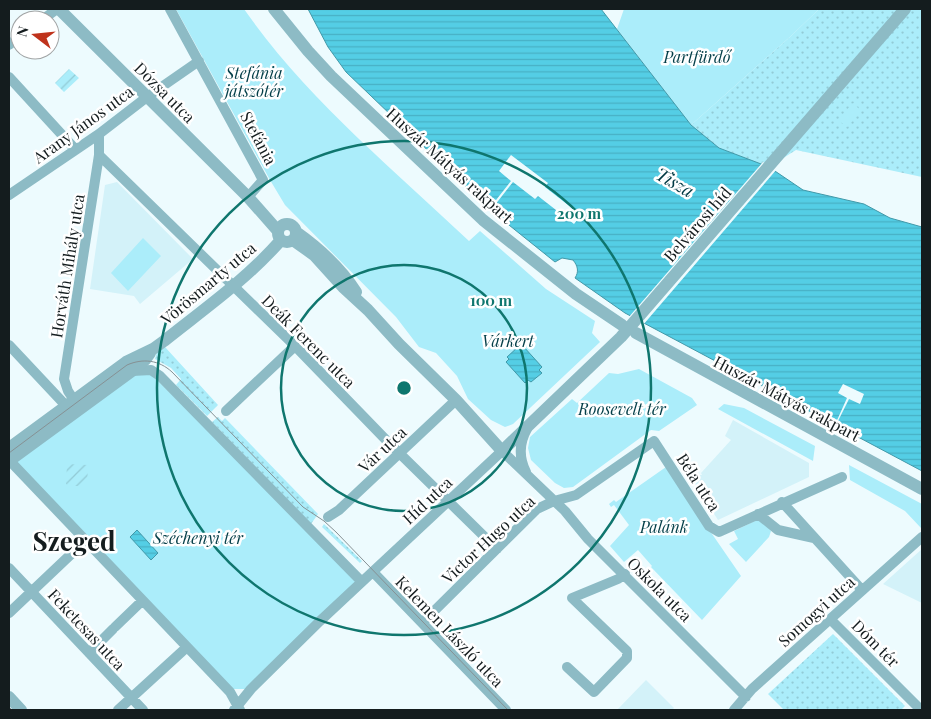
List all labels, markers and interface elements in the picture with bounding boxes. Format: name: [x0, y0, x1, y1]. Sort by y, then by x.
north arrow: [10, 10, 60, 60]
text: N: [11, 24, 33, 39]
park label: Partfürdő: [662, 46, 733, 67]
street label: Dózsa utca: [130, 57, 200, 127]
park label: Stefánia játszótér: [222, 62, 284, 101]
street label: Arany János utca: [28, 80, 137, 168]
street label: Huszár Mátyás rakpart: [382, 103, 518, 228]
street label: Stefánia: [236, 108, 282, 169]
water label: Tisza: [651, 161, 699, 203]
street label: Belvárosi híd: [659, 182, 735, 266]
street label: Horváth Mihály utca: [45, 193, 89, 339]
text: 200 m: [557, 203, 602, 223]
street label: Vörösmarty utca: [155, 237, 260, 330]
street label: Deák Ferenc utca: [258, 290, 360, 392]
text: 100 m: [470, 290, 513, 310]
park label: Várkert: [482, 330, 535, 351]
street label: Huszár Mátyás rakpart: [710, 350, 864, 446]
centre of rings: [395, 379, 413, 397]
park label: Roosevelt tér: [577, 398, 667, 419]
street label: Vár utca: [353, 421, 411, 477]
street label: Béla utca: [672, 449, 726, 515]
street label: Híd utca: [398, 472, 456, 528]
street label: Victor Hugo utca: [436, 490, 539, 588]
park label: Palánk: [639, 516, 688, 537]
district label: Szeged: [32, 523, 116, 558]
park label: Széchenyi tér: [152, 527, 244, 548]
street label: Oskola utca: [623, 552, 697, 626]
street label: Kelemen László utca: [391, 571, 509, 691]
street label: Somogyi utca: [773, 571, 859, 651]
street label: Feketesas utca: [44, 584, 130, 674]
street label: Dóm tér: [848, 615, 904, 671]

